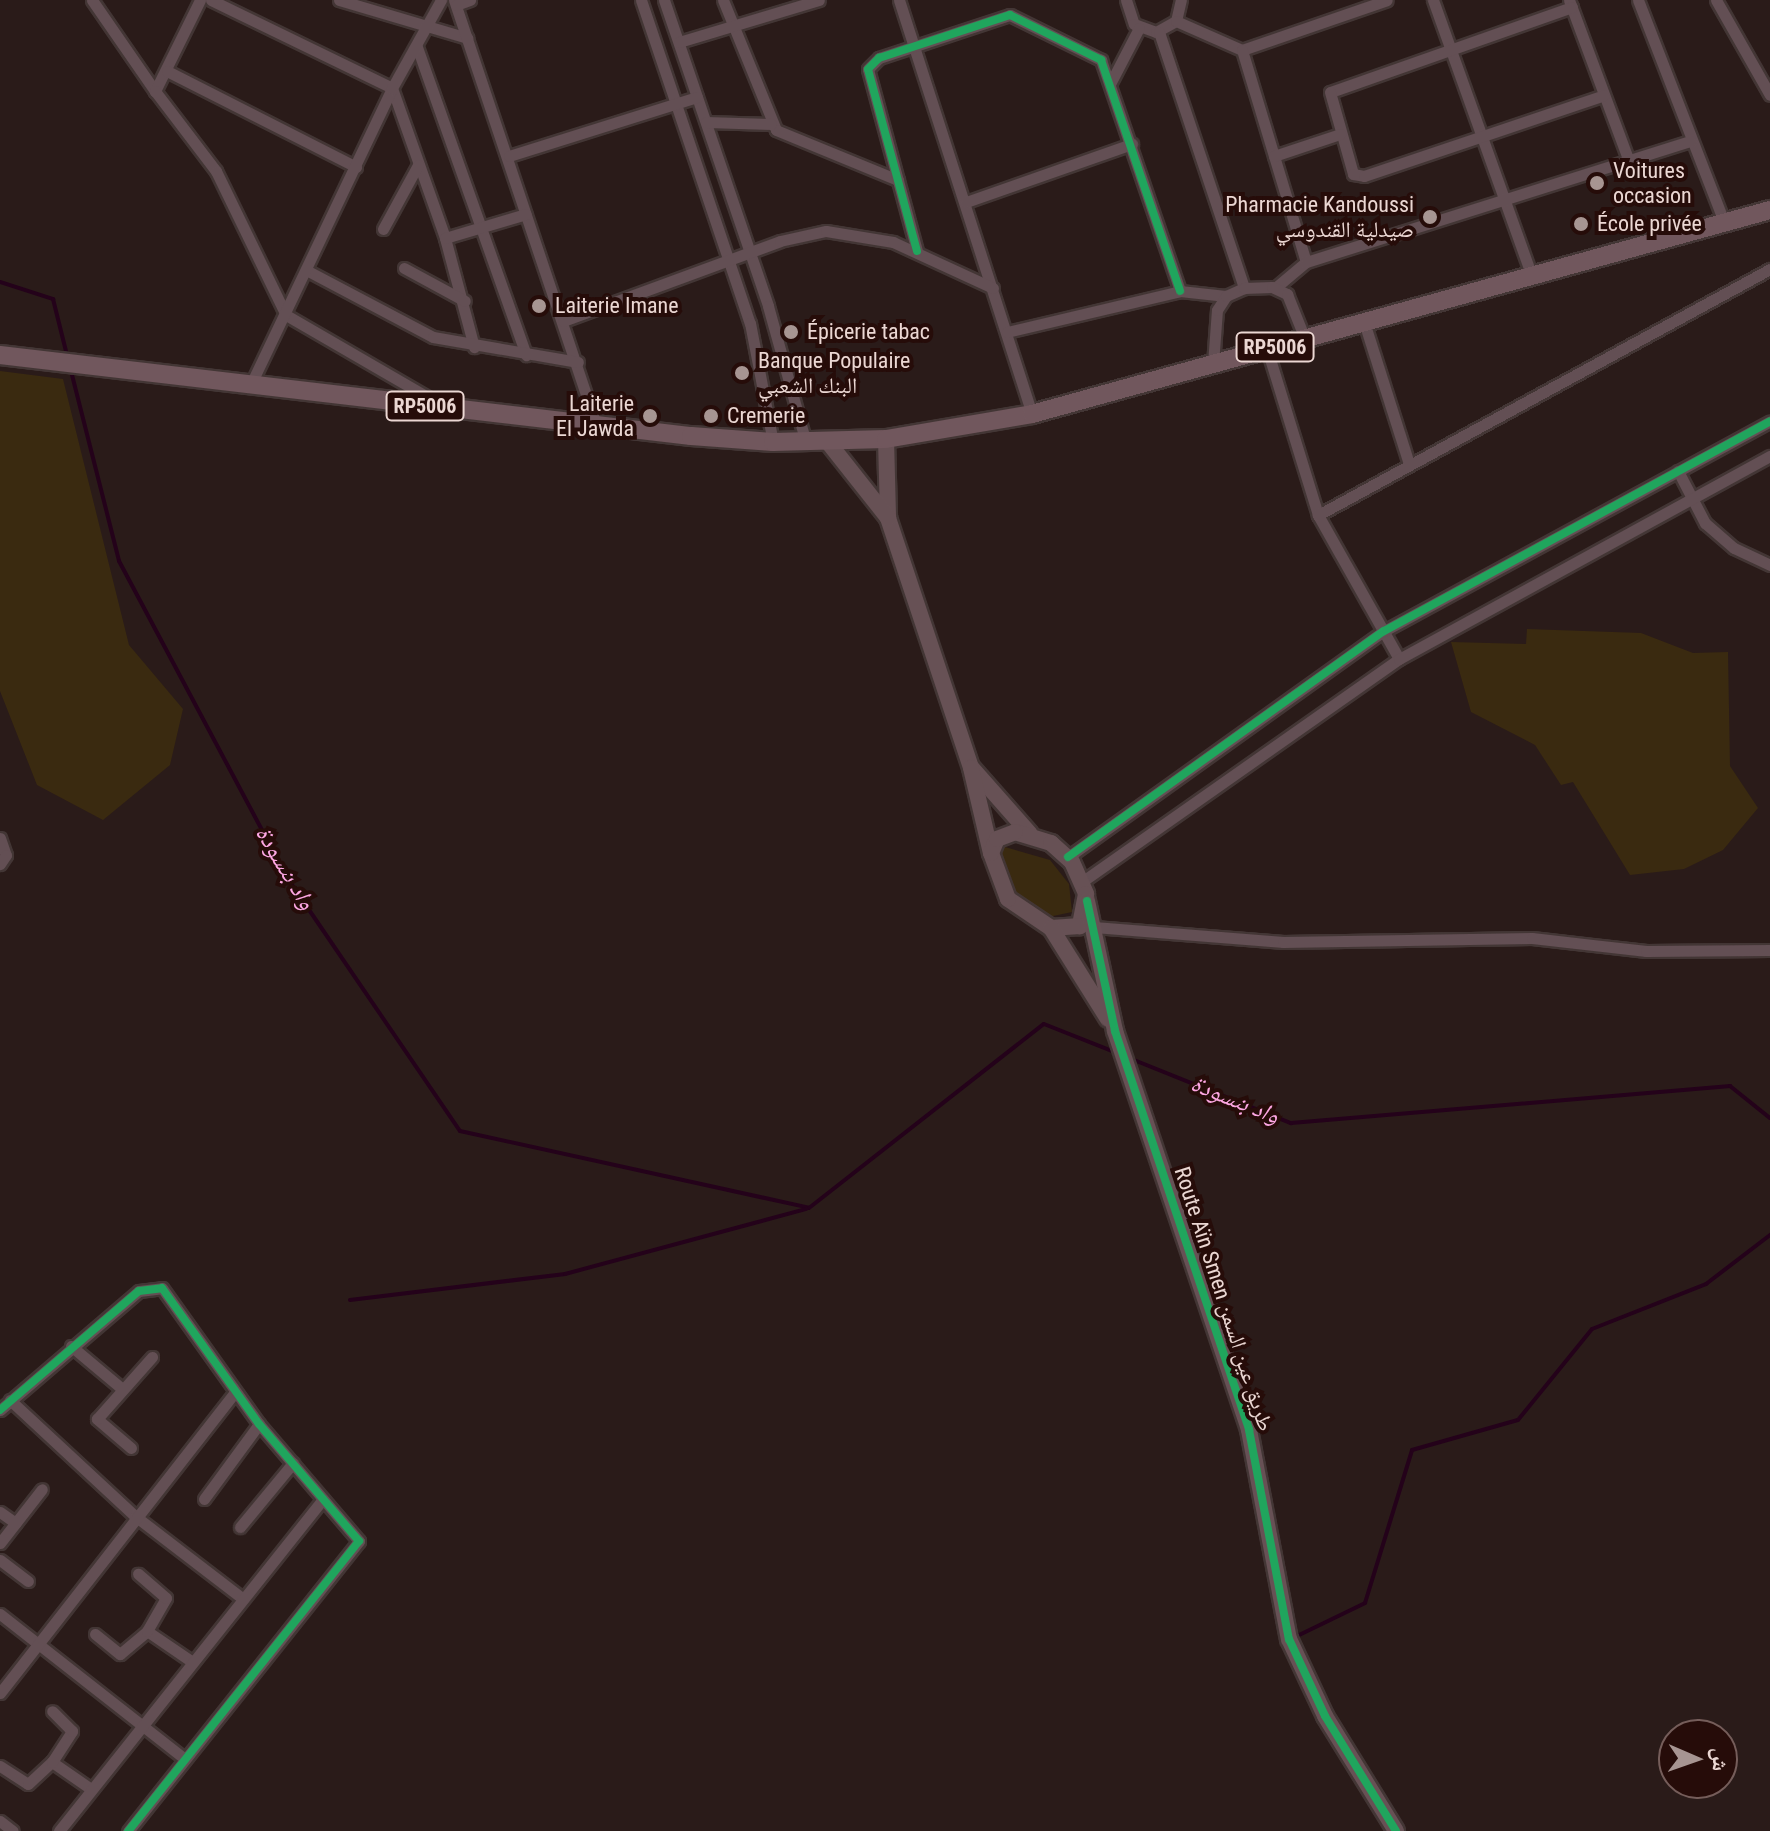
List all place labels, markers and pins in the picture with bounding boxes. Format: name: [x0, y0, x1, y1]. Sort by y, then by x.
place label: Voitures occasion: [1613, 157, 1692, 208]
marker: Voitures occasion: [1588, 174, 1606, 192]
place label: Pharmacie Kandoussi صيدلية القندوسي: [1225, 191, 1414, 242]
marker: Pharmacie Kandoussi صيدلية القندوسي: [1421, 208, 1439, 226]
place label: École privée: [1597, 211, 1702, 237]
marker: École privée: [1572, 215, 1590, 233]
place label: Laiterie Imane: [555, 293, 679, 319]
marker: Laiterie Imane: [530, 297, 548, 315]
place label: Épicerie tabac: [807, 319, 930, 345]
marker: Épicerie tabac: [782, 323, 800, 341]
place label: Banque Populaire البنك الشعبي: [758, 347, 910, 398]
marker: Banque Populaire البنك الشعبي: [733, 364, 751, 382]
place label: Laiterie El Jawda: [556, 390, 634, 442]
place label: Cremerie: [727, 403, 805, 429]
marker: Laiterie El Jawda: [641, 407, 659, 425]
marker: Cremerie: [702, 407, 720, 425]

